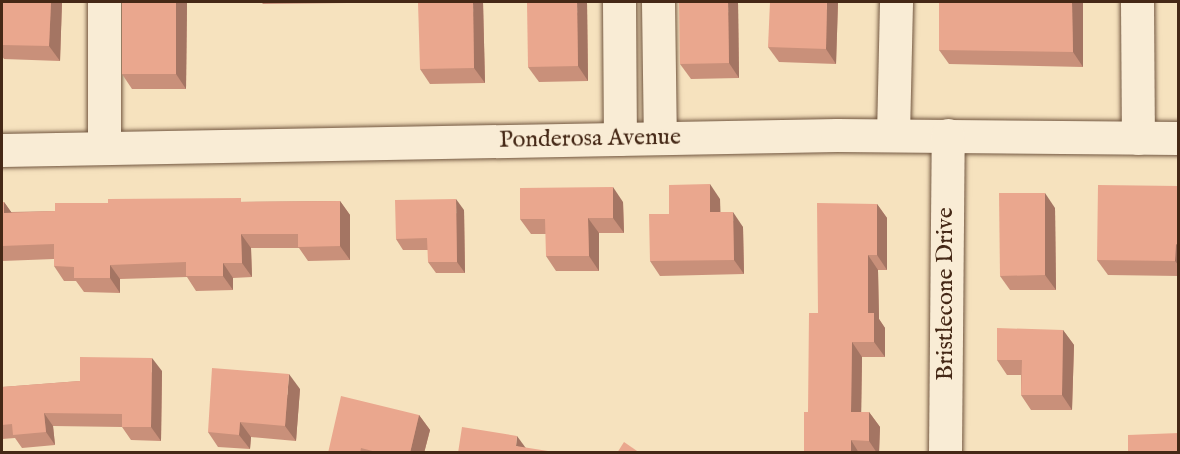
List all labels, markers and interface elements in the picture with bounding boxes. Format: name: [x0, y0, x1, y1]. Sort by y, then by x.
street label: Ponderosa Avenue: [499, 123, 681, 155]
street label: Bristlecone Drive: [932, 207, 960, 381]

